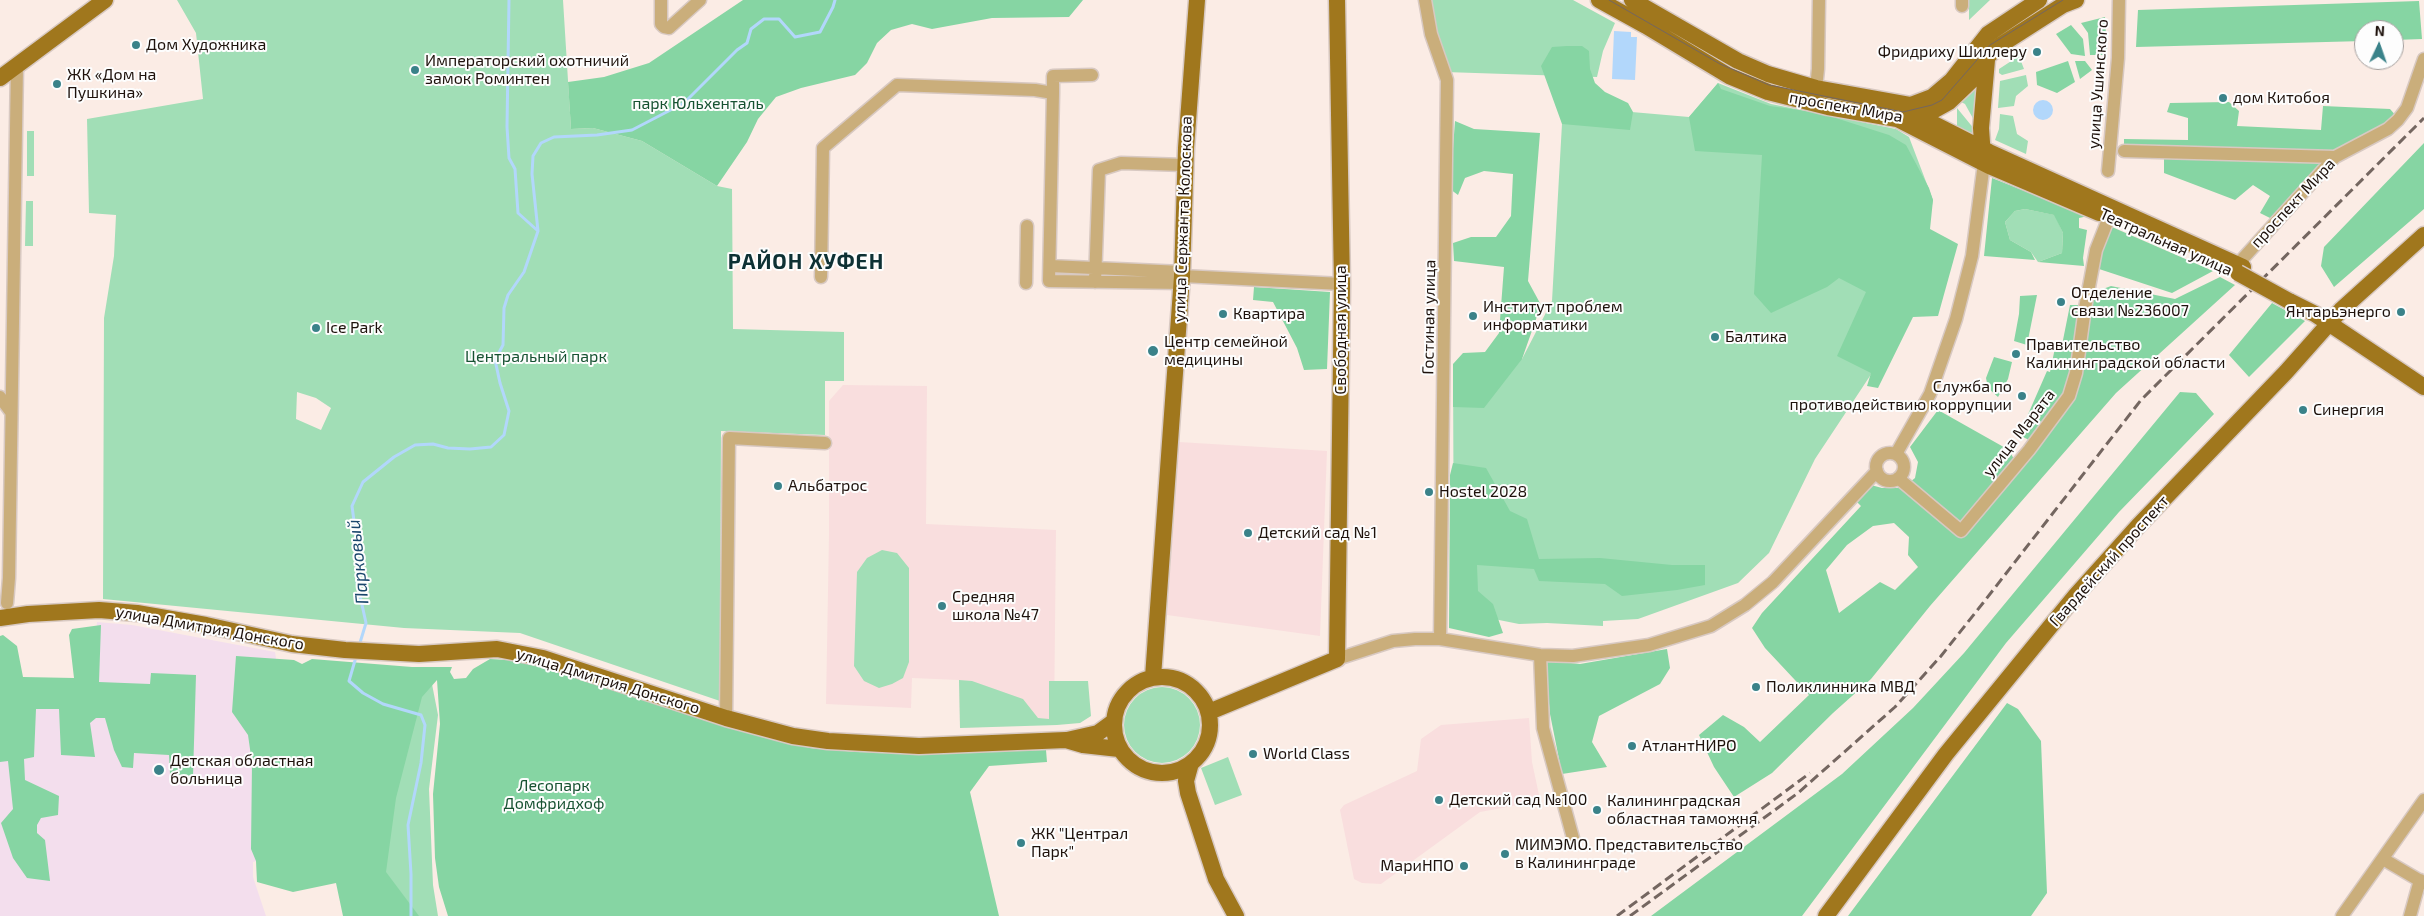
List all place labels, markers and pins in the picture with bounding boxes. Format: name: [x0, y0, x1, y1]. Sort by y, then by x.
place label: Дом Художника: [146, 35, 266, 55]
marker: Дом Художника: [130, 39, 142, 51]
place label: Фридриху Шиллеру: [1878, 42, 2027, 62]
marker: Фридриху Шиллеру: [2031, 46, 2043, 58]
place label: Императорский охотничий замок Роминтен: [425, 51, 629, 89]
marker: Императорский охотничий замок Роминтен: [409, 64, 421, 76]
place label: ЖК «Дом на Пушкина»: [67, 65, 156, 103]
marker: ЖК «Дом на Пушкина»: [51, 78, 63, 90]
place label: дом Китобоя: [2233, 88, 2330, 108]
marker: дом Китобоя: [2217, 92, 2229, 104]
place label: Отделение связи №236007: [2071, 283, 2189, 321]
marker: Отделение связи №236007: [2055, 296, 2067, 308]
place label: Институт проблем информатики: [1483, 297, 1623, 335]
place label: Янтарьэнерго: [2286, 302, 2391, 322]
place label: Квартира: [1233, 304, 1305, 324]
marker: Янтарьэнерго: [2395, 306, 2407, 318]
marker: Квартира: [1217, 308, 1229, 320]
marker: Институт проблем информатики: [1467, 310, 1479, 322]
place label: Ice Park: [326, 318, 383, 338]
marker: Ice Park: [310, 322, 322, 334]
place label: Балтика: [1725, 327, 1787, 347]
marker: Балтика: [1709, 331, 1721, 343]
place label: Центр семейной медицины: [1164, 332, 1288, 370]
place label: Правительство Калининградской области: [2026, 335, 2225, 373]
marker: Центр семейной медицины: [1146, 344, 1160, 358]
marker: Правительство Калининградской области: [2010, 348, 2022, 360]
place label: Служба по противодействию коррупции: [1790, 377, 2012, 415]
marker: Служба по противодействию коррупции: [2016, 390, 2028, 402]
place label: Синергия: [2313, 400, 2384, 420]
marker: Синергия: [2297, 404, 2309, 416]
place label: Альбатрос: [788, 476, 867, 496]
marker: Альбатрос: [772, 480, 784, 492]
place label: Hostel 2028: [1439, 482, 1527, 502]
marker: Hostel 2028: [1423, 486, 1435, 498]
place label: Детский сад №1: [1258, 523, 1377, 543]
marker: Детский сад №1: [1242, 527, 1254, 539]
place label: Средняя школа №47: [952, 587, 1039, 625]
marker: Средняя школа №47: [936, 600, 948, 612]
place label: Поликлинника МВД: [1766, 677, 1915, 697]
marker: Поликлинника МВД: [1750, 681, 1762, 693]
place label: АтлантНИРО: [1642, 736, 1737, 756]
marker: АтлантНИРО: [1626, 740, 1638, 752]
place label: World Class: [1263, 744, 1350, 764]
marker: World Class: [1247, 748, 1259, 760]
place label: Детская областная больница: [170, 751, 313, 789]
marker: Детская областная больница: [152, 763, 166, 777]
place label: Детский сад №100: [1449, 790, 1587, 810]
place label: Калининградская областная таможня: [1607, 791, 1758, 829]
marker: Детский сад №100: [1433, 794, 1445, 806]
marker: Калининградская областная таможня: [1591, 804, 1603, 816]
place label: ЖК "Централ Парк": [1031, 824, 1128, 862]
place label: МИМЭМО. Представительство в Калининграде: [1515, 835, 1743, 873]
marker: ЖК "Централ Парк": [1015, 837, 1027, 849]
marker: МИМЭМО. Представительство в Калининграде: [1499, 848, 1511, 860]
place label: МариНПО: [1380, 856, 1454, 876]
marker: МариНПО: [1458, 860, 1470, 872]

